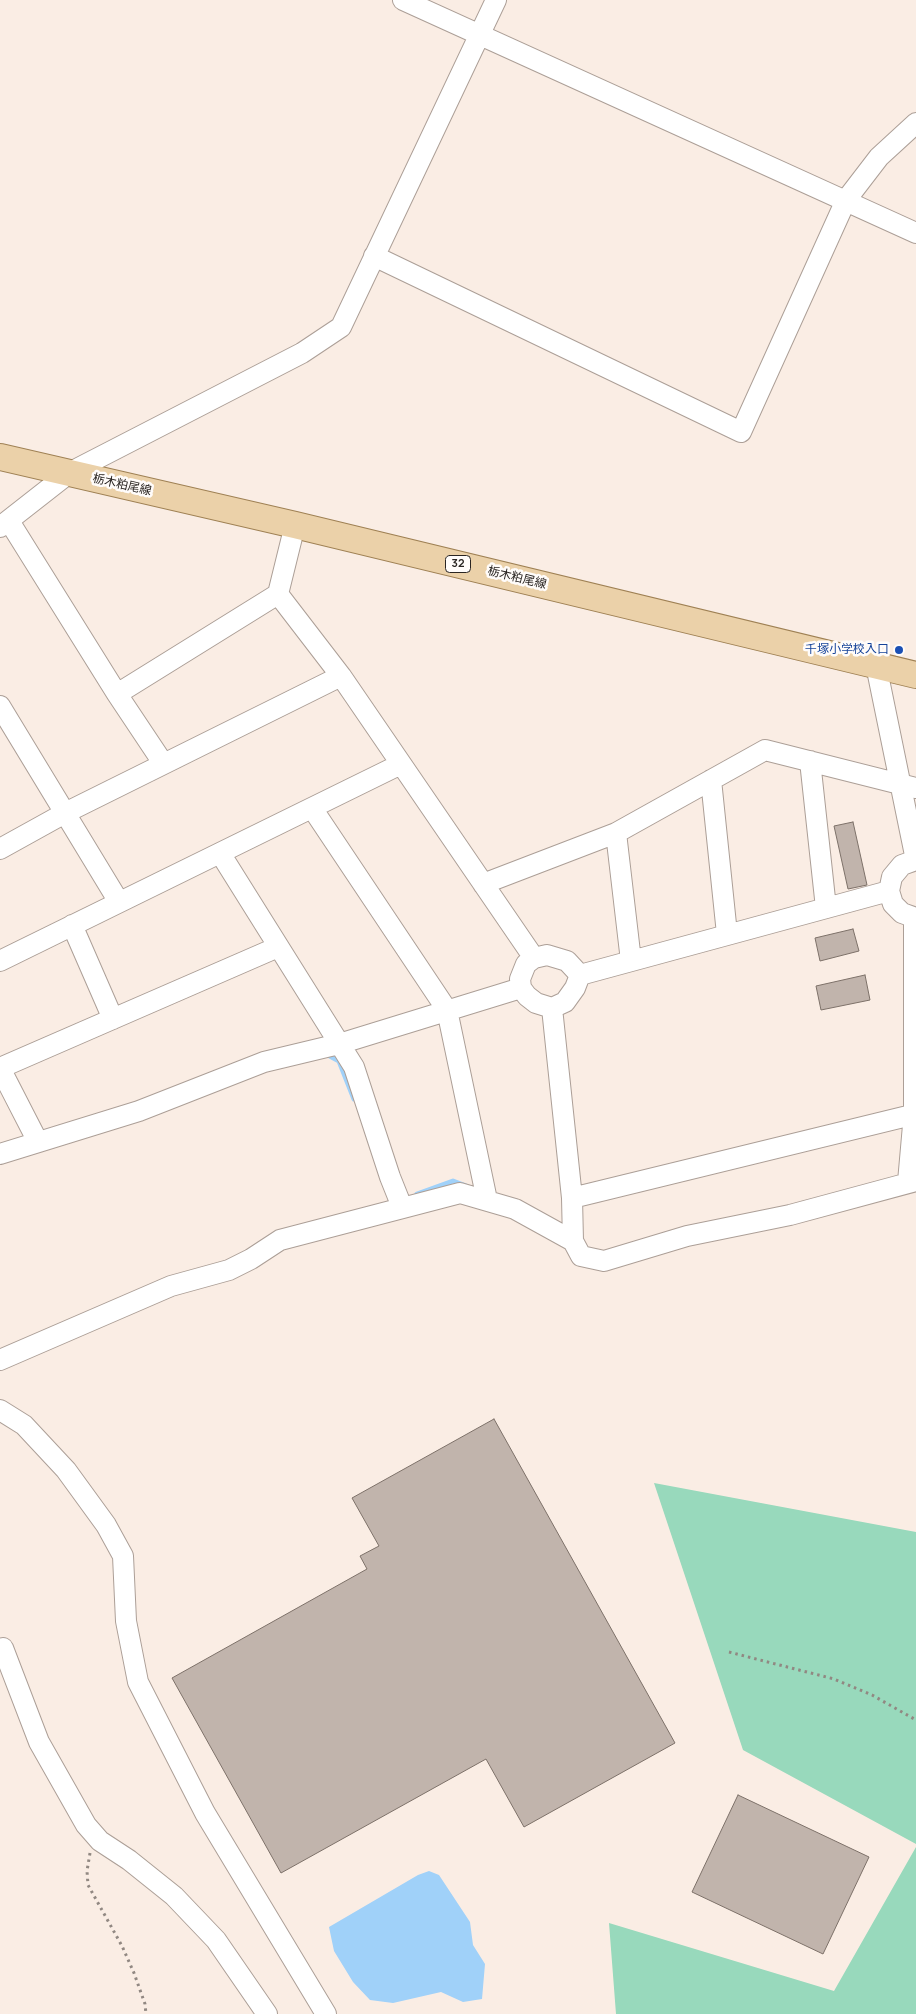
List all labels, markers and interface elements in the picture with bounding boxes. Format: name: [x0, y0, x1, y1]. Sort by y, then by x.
street label: 栃木粕尾線: [91, 471, 153, 499]
road number: 32: [446, 556, 470, 572]
street label: 栃木粕尾線: [486, 564, 548, 592]
place label: 千塚小学校入口: [805, 643, 889, 657]
marker: 千塚小学校入口: [893, 644, 905, 656]

